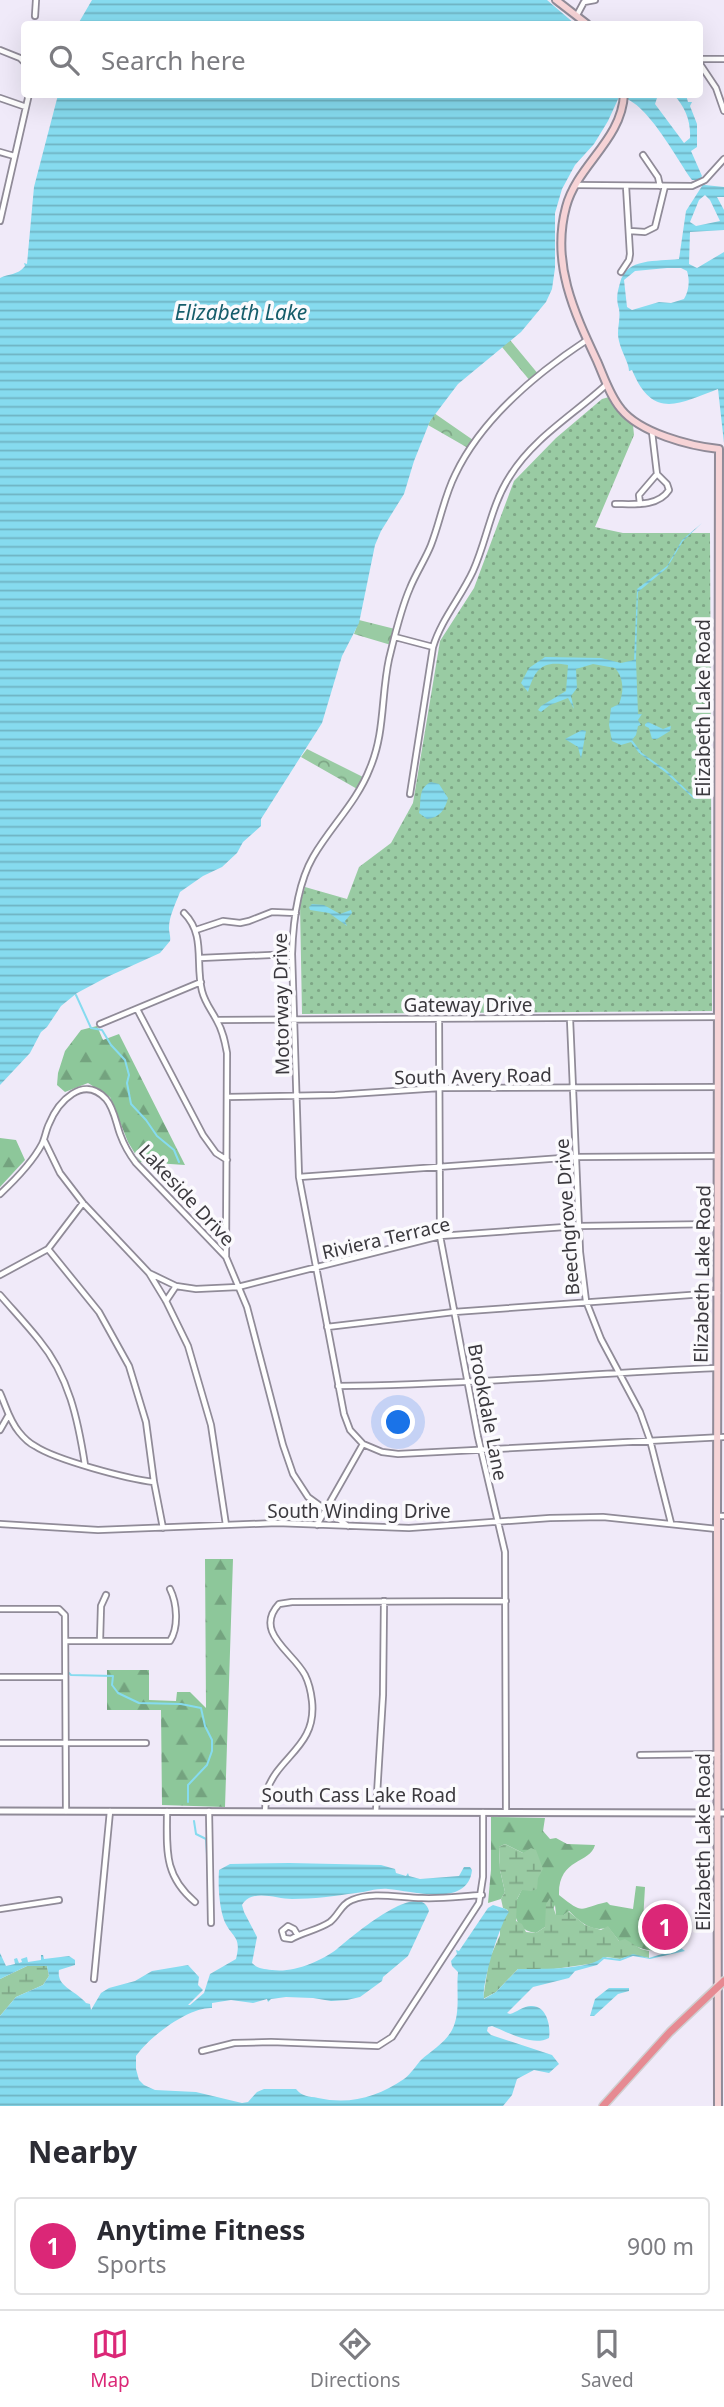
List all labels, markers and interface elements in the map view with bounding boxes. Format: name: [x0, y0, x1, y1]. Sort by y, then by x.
search box: [21, 21, 703, 98]
icon: search: [45, 41, 83, 79]
text: Search here: [101, 42, 246, 78]
water label: Elizabeth Lake: [175, 298, 307, 326]
street label: Elizabeth Lake Road: [690, 619, 716, 797]
street label: Motorway Drive: [267, 933, 295, 1075]
street label: Gateway Drive: [404, 992, 532, 1018]
street label: South Avery Road: [394, 1062, 552, 1090]
street label: Beechgrove Drive: [549, 1138, 585, 1296]
street label: Lakeside Drive: [133, 1139, 241, 1251]
street label: Elizabeth Lake Road: [687, 1185, 717, 1363]
street label: Riviera Terrace: [319, 1211, 453, 1265]
street label: Brookdale Lane: [462, 1341, 514, 1483]
your location: [381, 1405, 415, 1439]
street label: South Winding Drive: [267, 1498, 451, 1524]
street label: Elizabeth Lake Road: [690, 1753, 716, 1931]
street label: South Cass Lake Road: [261, 1782, 457, 1808]
pin: 1: [642, 1901, 688, 1953]
text: Nearby: [28, 2131, 137, 2172]
text: Anytime Fitness: [97, 2212, 305, 2248]
text: 1: [46, 2230, 60, 2262]
text: 900 m: [627, 2230, 694, 2262]
text: Sports: [97, 2248, 167, 2280]
tab: Map: [90, 2325, 130, 2393]
tab: Directions: [310, 2325, 400, 2393]
tab: Saved: [581, 2325, 634, 2393]

